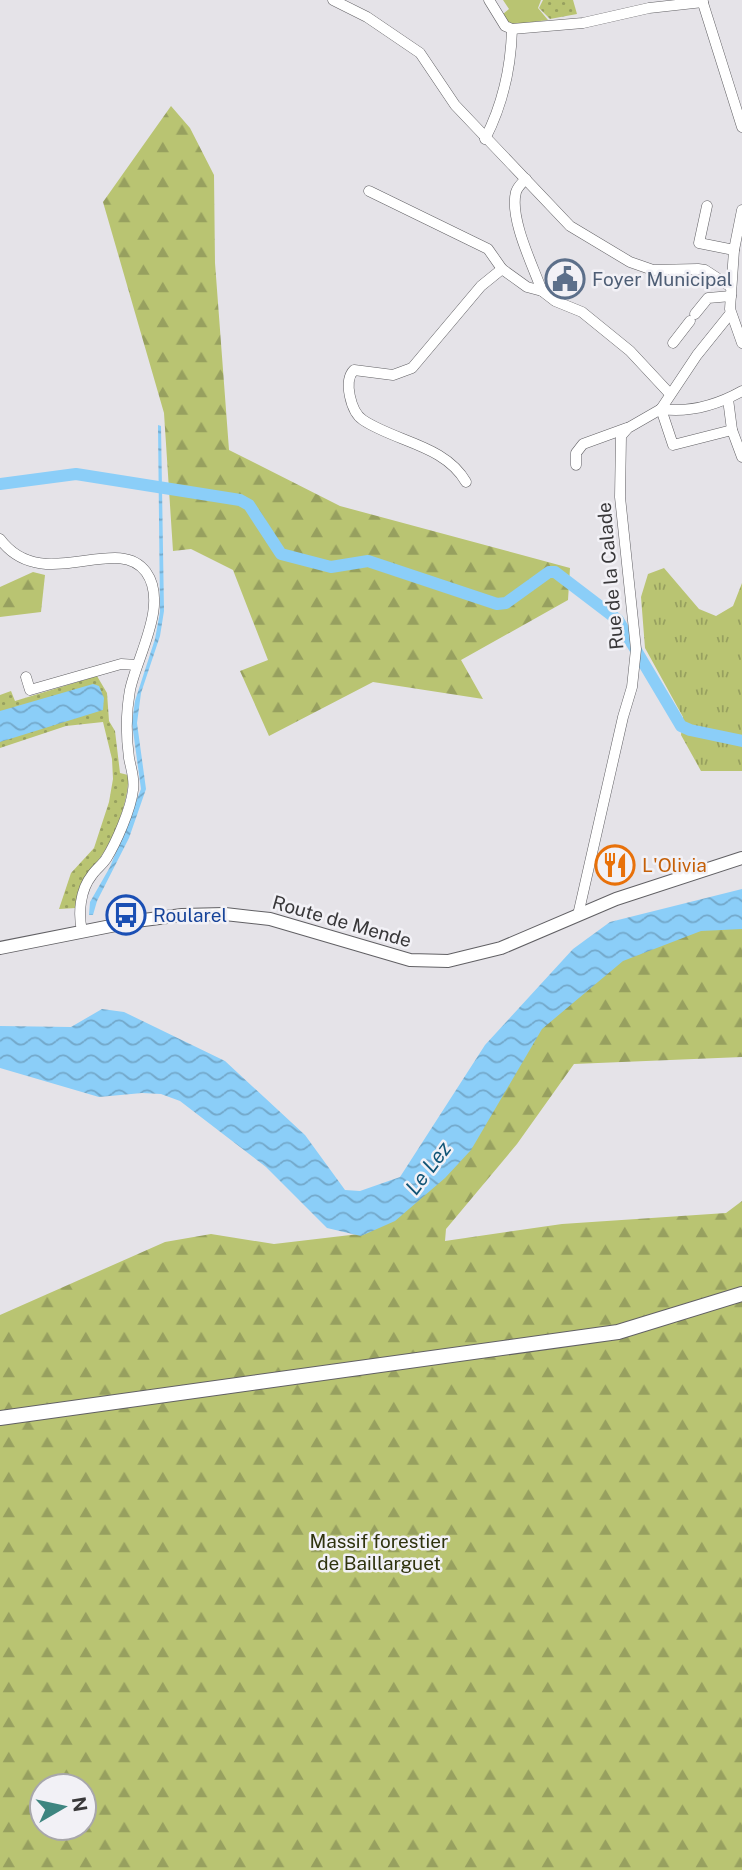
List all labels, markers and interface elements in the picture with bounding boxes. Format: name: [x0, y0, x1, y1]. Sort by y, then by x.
public building icon: Foyer Municipal: [544, 258, 586, 300]
place label: Foyer Municipal: [592, 268, 733, 290]
street label: Rue de la Calade: [593, 501, 627, 651]
restaurant icon: L'Olivia: [594, 844, 636, 886]
place label: L'Olivia: [642, 854, 707, 876]
street label: Route de Mende: [270, 891, 414, 951]
bus stop icon: Roularel: [105, 894, 147, 936]
place label: Roularel: [153, 904, 227, 926]
water label: Le Lez: [400, 1136, 456, 1199]
park label: Massif forestier de Baillarguet: [309, 1530, 449, 1574]
north arrow: [28, 1772, 98, 1842]
text: N: [68, 1795, 92, 1813]

